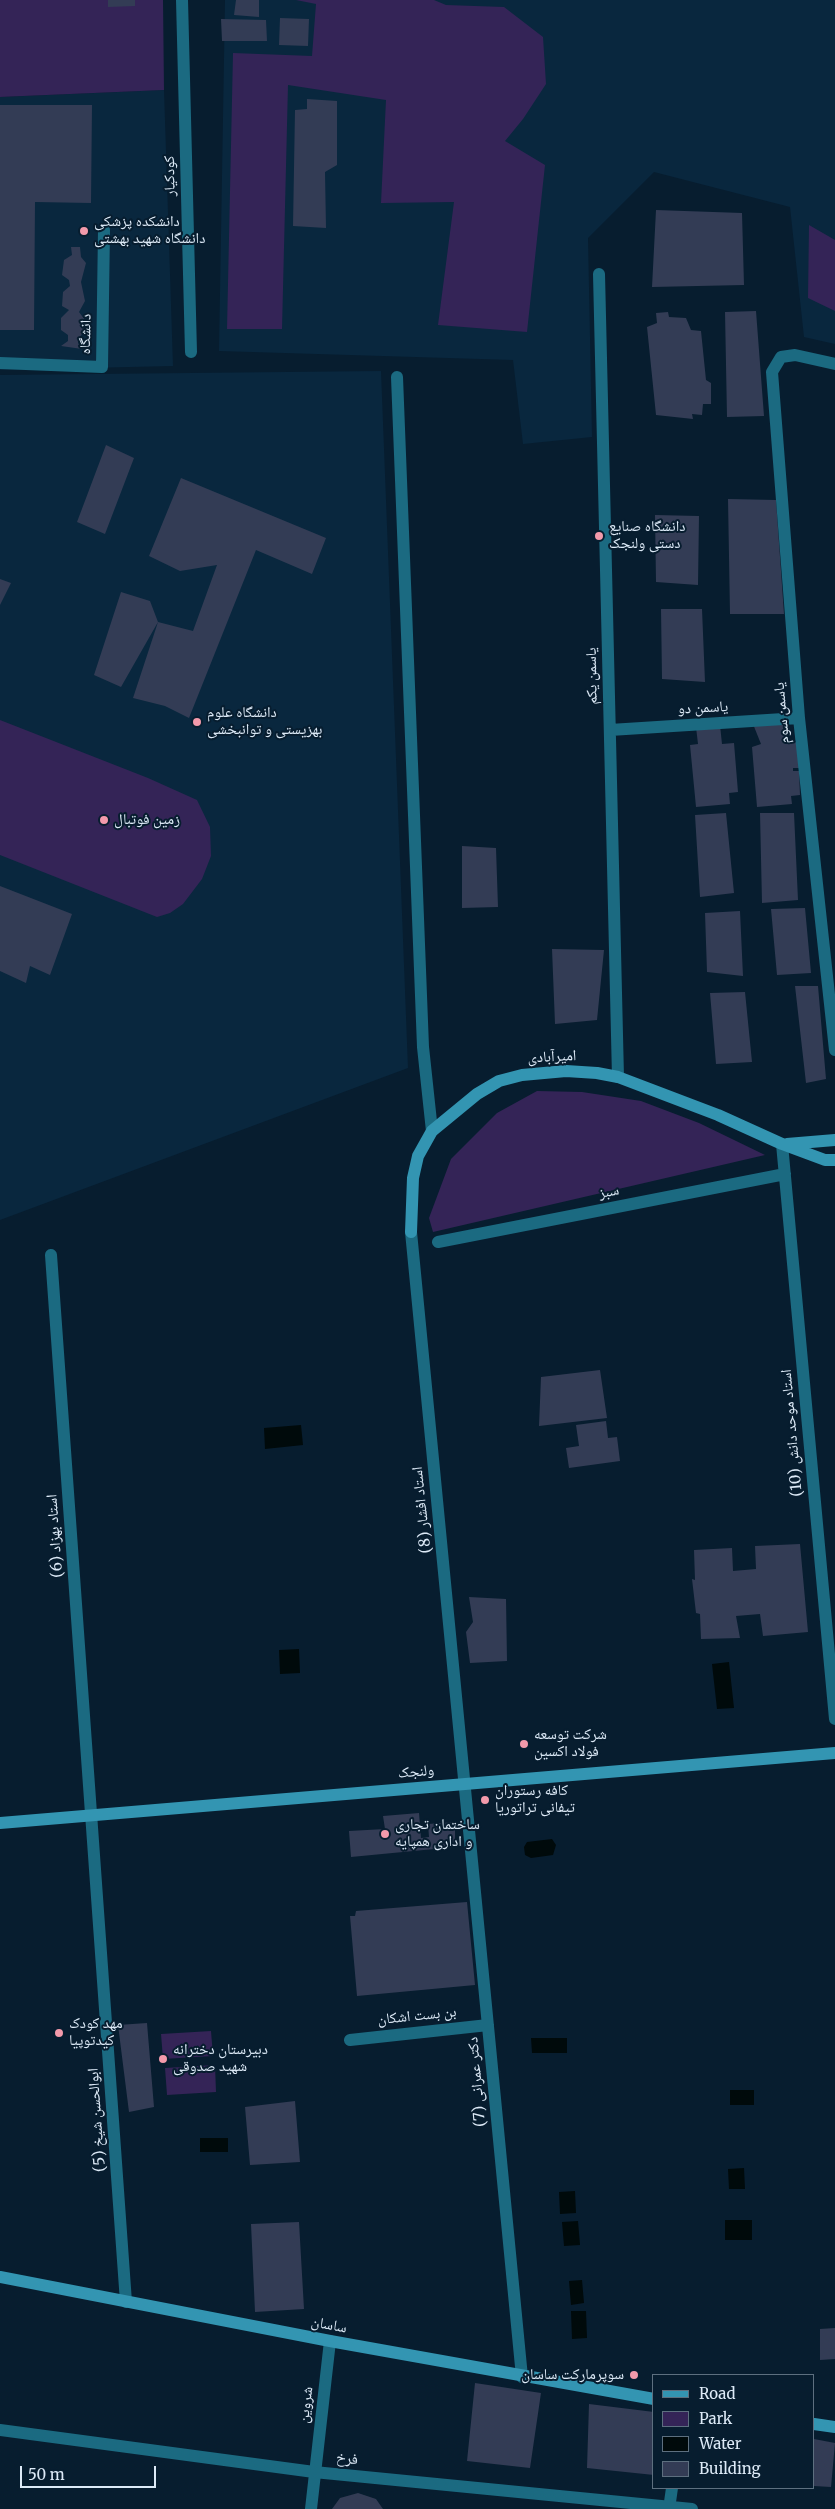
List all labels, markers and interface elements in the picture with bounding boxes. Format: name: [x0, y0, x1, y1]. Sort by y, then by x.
street label: کودکیار: [161, 156, 179, 196]
place label: دانشکده پزشکی دانشگاه شهید بهشتی: [94, 213, 205, 248]
marker: دانشکده پزشکی دانشگاه شهید بهشتی: [78, 225, 90, 237]
street label: دانشگاه: [77, 314, 95, 354]
place label: دانشگاه صنایع دستى ولنجک: [609, 518, 685, 553]
marker: دانشگاه صنایع دستى ولنجک: [593, 530, 605, 542]
street label: یاسمن یکم: [583, 647, 601, 705]
street label: یاسمن سوم: [770, 682, 794, 744]
street label: یاسمن دو: [677, 698, 729, 718]
place label: دانشگاه علوم بهزیستی و توانبخشی: [207, 704, 322, 739]
marker: دانشگاه علوم بهزیستی و توانبخشی: [191, 716, 203, 728]
place label: زمین فوتبال: [114, 811, 180, 829]
marker: زمین فوتبال: [98, 814, 110, 826]
street label: امیرآبادی: [527, 1047, 577, 1067]
street label: سبز: [597, 1181, 621, 1203]
street label: استاد موحد دانش (10): [777, 1369, 807, 1497]
street label: استاد افشار (8): [408, 1466, 436, 1554]
street label: استاد بهزاد (6): [43, 1494, 67, 1578]
place label: شرکت توسعه فولاد اکسین: [534, 1726, 607, 1761]
marker: شرکت توسعه فولاد اکسین: [518, 1738, 530, 1750]
street label: ولنجک: [397, 1761, 435, 1783]
place label: کافه رستوران تیفانی تراتوریا: [495, 1782, 575, 1817]
marker: کافه رستوران تیفانی تراتوریا: [479, 1794, 491, 1806]
place label: ساختمان تجاری و اداری همپایه: [395, 1816, 480, 1851]
marker: ساختمان تجاری و اداری همپایه: [379, 1828, 391, 1840]
street label: بن بست اشکان: [377, 2003, 457, 2029]
place label: مهد کودک کیدتوپیا: [69, 2015, 123, 2050]
marker: مهد کودک کیدتوپیا: [53, 2027, 65, 2039]
street label: دکتر عمرانی (7): [464, 2036, 490, 2128]
place label: دبیرستان دخترانه شهید صدوقی: [173, 2041, 268, 2076]
marker: دبیرستان دخترانه شهید صدوقی: [157, 2053, 169, 2065]
street label: ابوالحسن شیخ (5): [84, 2067, 110, 2173]
street label: ساسان: [310, 2313, 348, 2337]
place label: سوپرمارکت ساسان: [521, 2366, 624, 2384]
marker: سوپرمارکت ساسان: [628, 2369, 640, 2381]
legend: [652, 2374, 815, 2489]
text: Road: [699, 2384, 735, 2403]
street label: شروین: [295, 2386, 317, 2424]
text: Park: [699, 2409, 732, 2428]
text: Water: [699, 2434, 741, 2453]
street label: فرخ: [335, 2449, 359, 2469]
scale bar: [22, 2456, 159, 2488]
text: Building: [699, 2459, 761, 2478]
text: 50 m: [28, 2465, 65, 2484]

